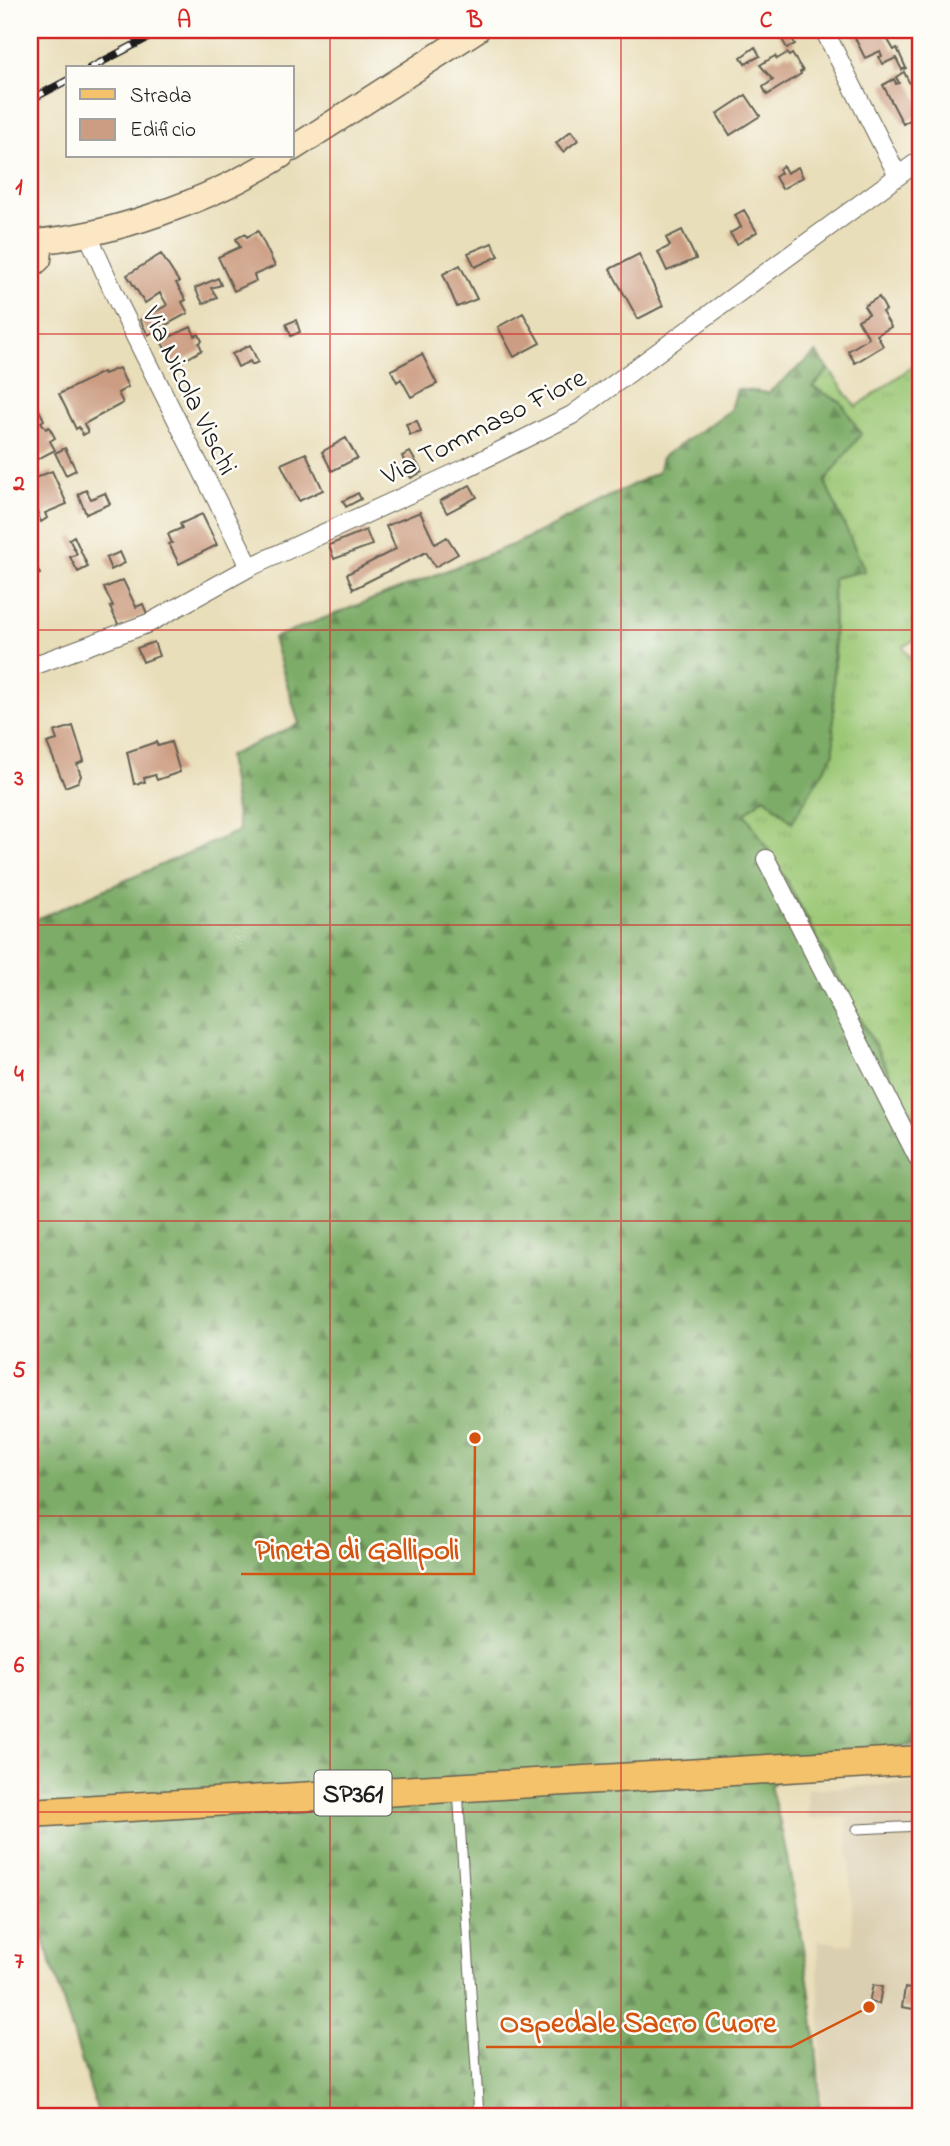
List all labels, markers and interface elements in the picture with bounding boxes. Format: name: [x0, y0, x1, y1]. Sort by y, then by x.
text: A: [177, 5, 191, 38]
text: B: [466, 5, 483, 38]
text: C: [760, 5, 773, 38]
legend: [66, 66, 294, 158]
text: Strada: [130, 82, 192, 112]
text: Edificio: [130, 116, 196, 146]
text: 1: [15, 172, 23, 205]
street label: Via Nicola Vischi: [129, 299, 246, 483]
street label: Via Tommaso Fiore: [374, 359, 594, 498]
text: 2: [12, 468, 25, 501]
text: 3: [13, 763, 24, 796]
text: 4: [14, 1059, 24, 1092]
text: 5: [12, 1355, 26, 1388]
callout: Pineta di Gallipoli: [241, 1523, 474, 1574]
text: Pineta di Gallipoli: [255, 1530, 459, 1574]
text: 6: [14, 1650, 25, 1683]
road number: SP361: [314, 1770, 392, 1816]
text: 7: [14, 1946, 24, 1979]
callout: Ospedale Sacro Cuore: [486, 1996, 791, 2047]
text: Ospedale Sacro Cuore: [500, 2003, 778, 2047]

